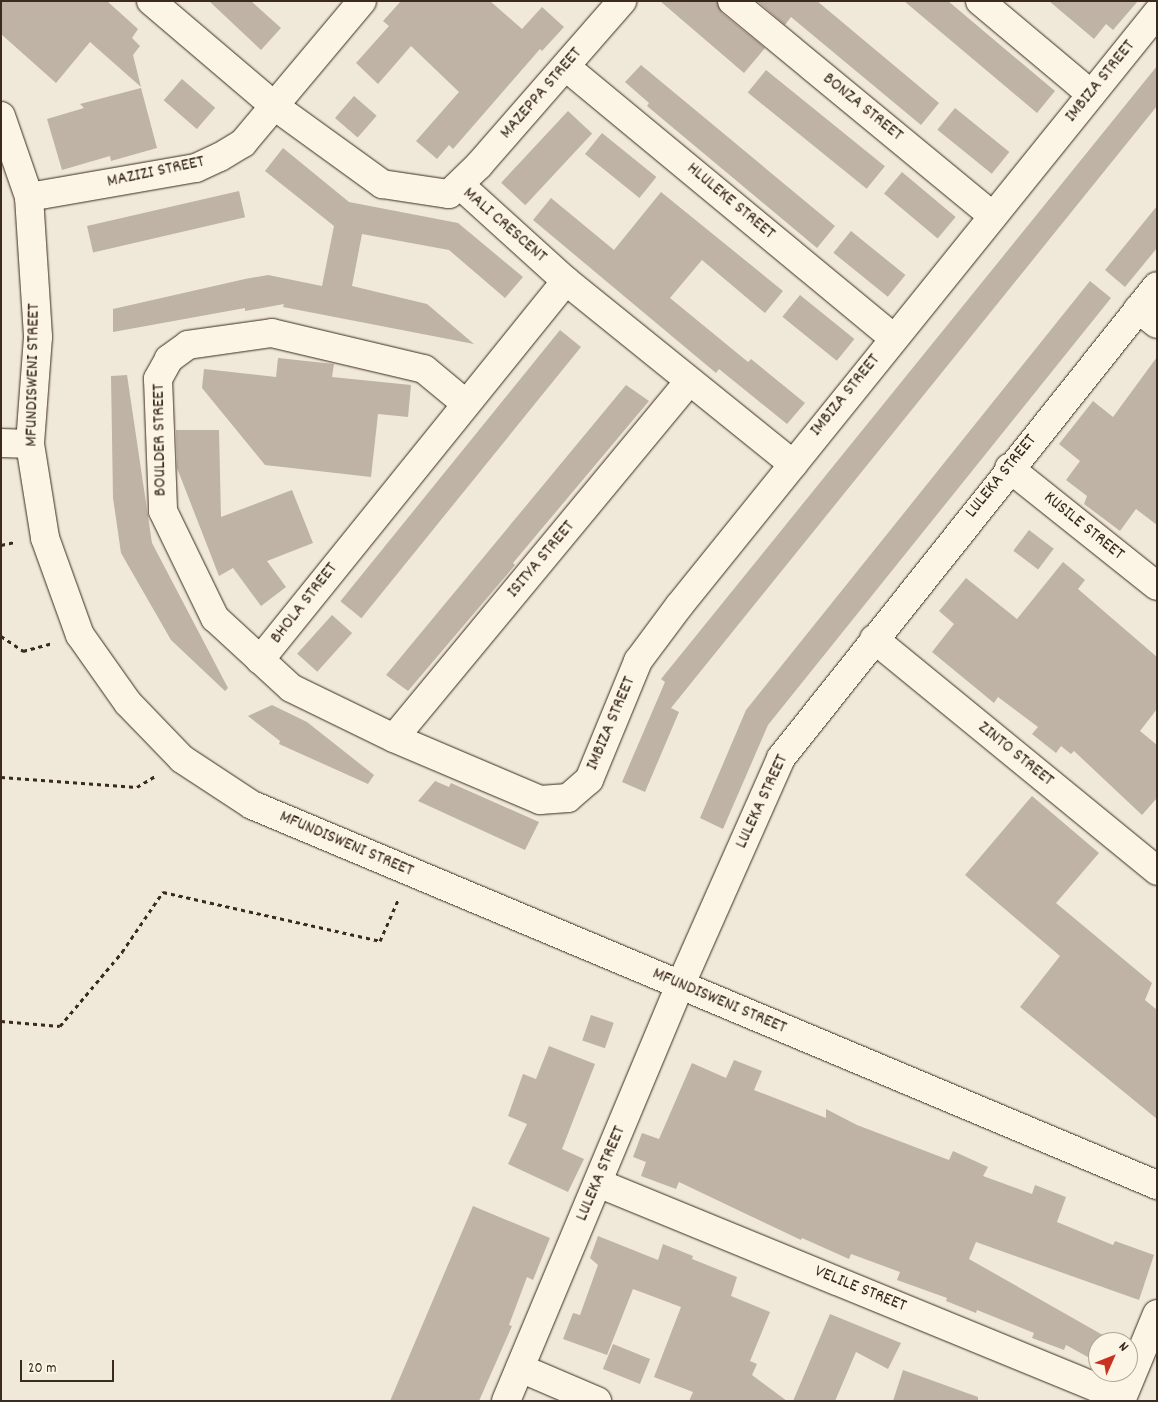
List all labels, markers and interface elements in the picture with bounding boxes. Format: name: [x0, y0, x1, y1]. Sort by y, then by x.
street label: IMBIZA STREET: [1061, 37, 1141, 127]
street label: MAZEPPA STREET: [496, 44, 588, 144]
street label: BONZA STREET: [817, 69, 907, 147]
street label: MAZIZI STREET: [105, 152, 207, 194]
street label: HLULEKE STREET: [681, 159, 779, 245]
street label: MALI CRESCENT: [458, 184, 550, 268]
street label: MFUNDISWENI STREET: [22, 303, 46, 447]
street label: IMBIZA STREET: [806, 351, 886, 441]
street label: BOULDER STREET: [149, 383, 173, 497]
street label: LULEKA STREET: [962, 431, 1042, 523]
street label: KUSILE STREET: [1038, 488, 1128, 566]
street label: ISITYA STREET: [503, 517, 581, 603]
street label: BHOLA STREET: [267, 559, 343, 649]
street label: IMBIZA STREET: [583, 674, 641, 774]
street label: ZINTO STREET: [973, 718, 1057, 792]
street label: LULEKA STREET: [732, 752, 794, 852]
street label: MFUNDISWENI STREET: [276, 807, 416, 883]
street label: MFUNDISWENI STREET: [649, 964, 789, 1040]
street label: LULEKA STREET: [572, 1123, 632, 1225]
street label: VELILE STREET: [811, 1262, 909, 1318]
north arrow: [1088, 1332, 1138, 1382]
text: N: [1113, 1338, 1133, 1357]
scale bar: [22, 1350, 116, 1382]
text: 20 m: [28, 1358, 56, 1380]

